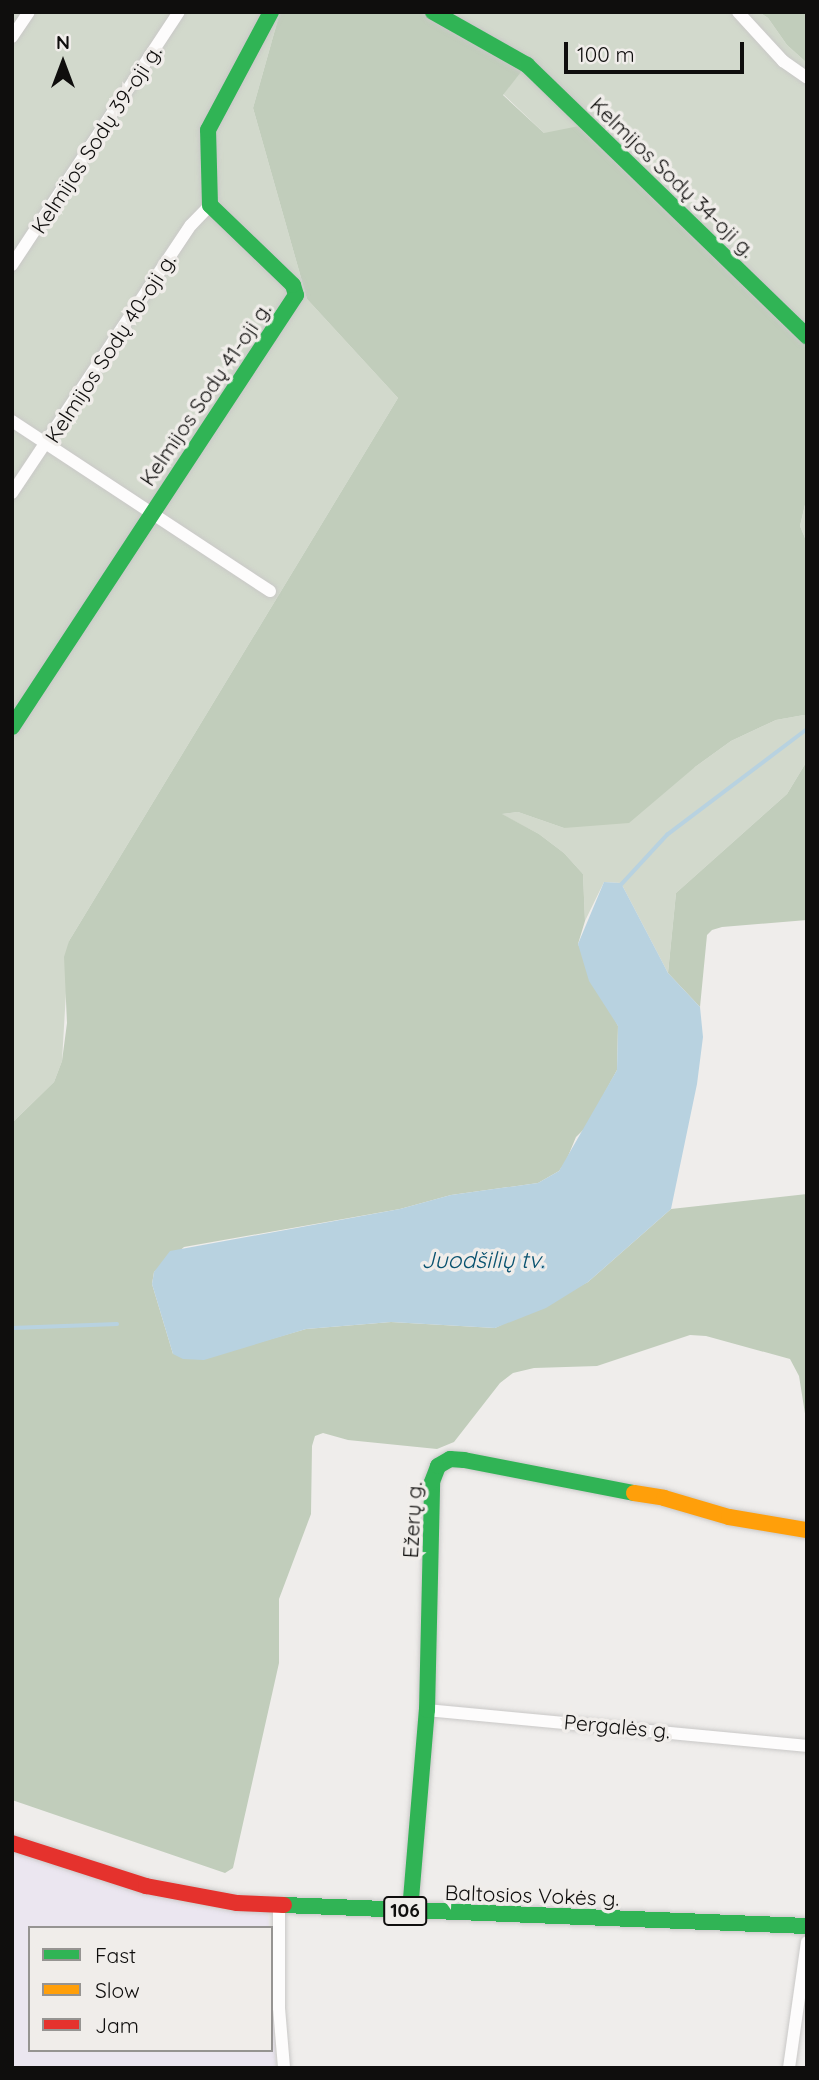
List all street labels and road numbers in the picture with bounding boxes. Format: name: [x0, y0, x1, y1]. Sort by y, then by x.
street label: Kelmijos Sodų 39-oji g.: [26, 40, 166, 238]
street label: Kelmijos Sodų 34-oji g.: [585, 92, 761, 262]
street label: Kelmijos Sodų 40-oji g.: [39, 249, 181, 447]
street label: Kelmijos Sodų 41-oji g.: [134, 298, 276, 490]
street label: Ežerų g.: [397, 1481, 427, 1559]
street label: Pergalės g.: [563, 1709, 671, 1743]
street label: Baltosios Vokės g.: [444, 1879, 620, 1911]
road number: 106: [382, 1896, 428, 1926]

